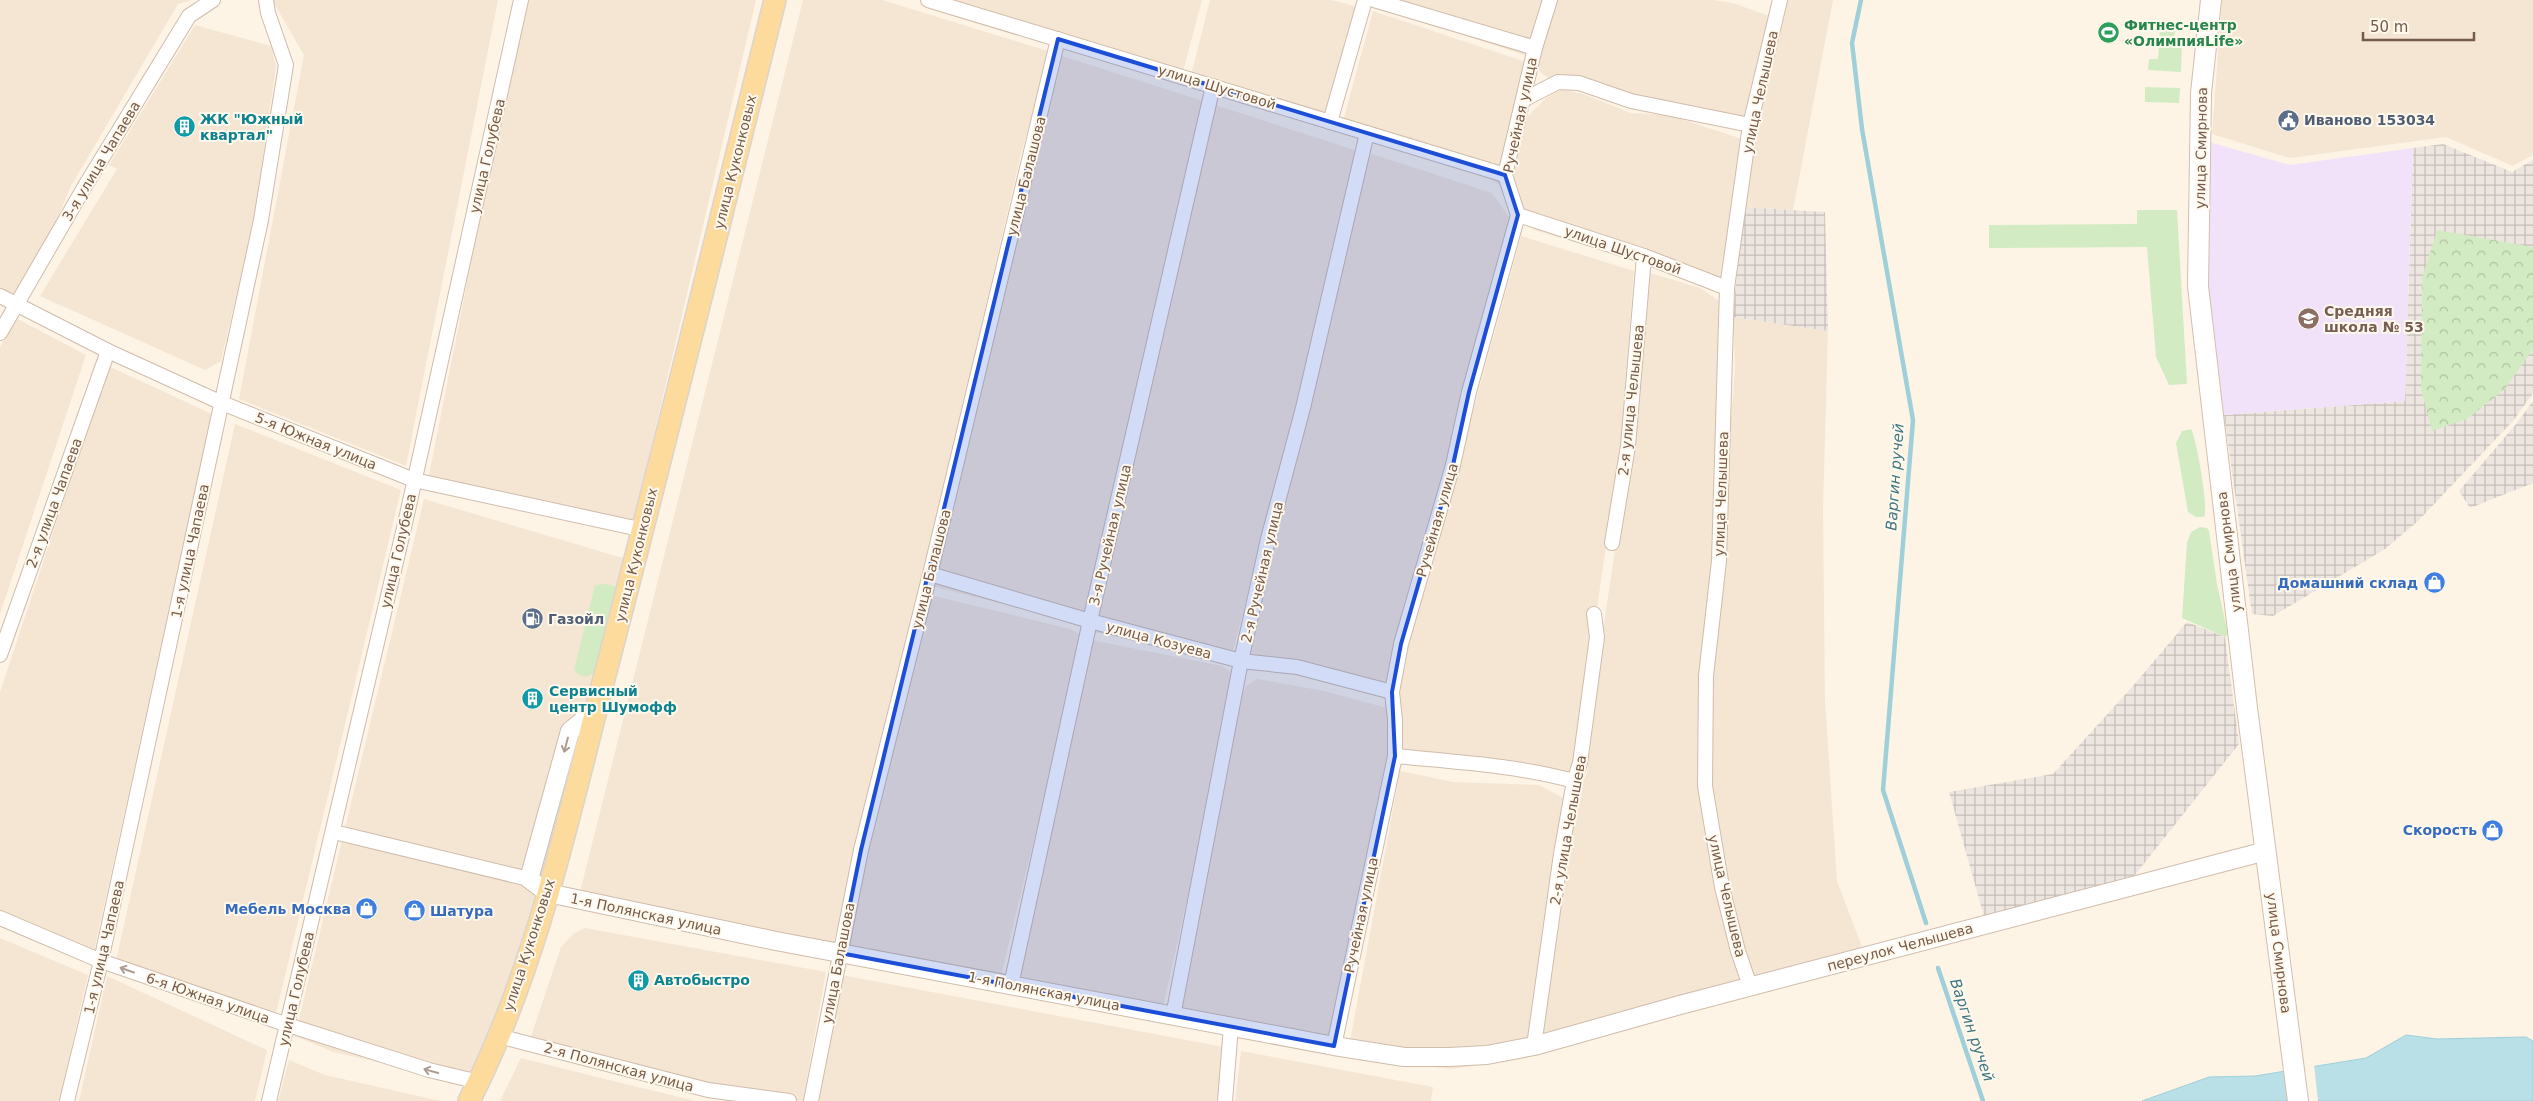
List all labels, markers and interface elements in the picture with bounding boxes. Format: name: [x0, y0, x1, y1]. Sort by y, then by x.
scale bar: [2363, 10, 2474, 42]
place label: Фитнес-центр «ОлимпияLife»: [2124, 17, 2243, 49]
text: 50 m: [2370, 18, 2408, 36]
sports icon: Фитнес-центр «ОлимпияLife»: [2096, 21, 2120, 45]
street label: улица Челышева: [1739, 29, 1781, 155]
street label: Ручейная улица: [1500, 56, 1540, 174]
street label: улица Шустовой: [1156, 61, 1278, 113]
street label: улица Смирнова: [2192, 87, 2210, 209]
street label: улица Куконковых: [711, 93, 759, 231]
street label: улица Голубева: [466, 97, 508, 215]
street label: 3-я улица Чапаева: [59, 98, 143, 224]
public building icon: Иваново 153034: [2276, 108, 2300, 132]
place label: ЖК "Южный квартал": [200, 111, 303, 143]
place label: Иваново 153034: [2304, 112, 2435, 128]
street label: улица Балашова: [1003, 114, 1049, 238]
building icon: ЖК "Южный квартал": [172, 115, 196, 139]
street label: улица Шустовой: [1562, 222, 1684, 278]
place label: Средняя школа № 53: [2324, 303, 2424, 335]
school or university icon: Средняя школа № 53: [2296, 307, 2320, 331]
street label: 2-я улица Челышева: [1615, 323, 1647, 477]
street label: 5-я Южная улица: [253, 409, 379, 473]
water label: Варгин ручей: [1882, 423, 1908, 531]
street label: улица Челышева: [1711, 431, 1731, 557]
street label: 2-я улица Чапаева: [23, 436, 85, 570]
street label: Ручейная улица: [1413, 461, 1461, 579]
street label: 3-я Ручейная улица: [1086, 463, 1134, 607]
street label: 1-я улица Чапаева: [168, 482, 212, 620]
street label: улица Куконковых: [612, 486, 660, 624]
street label: улица Смирнова: [2214, 491, 2244, 613]
street label: улица Голубева: [377, 492, 419, 610]
street label: 2-я Ручейная улица: [1238, 500, 1286, 644]
street label: улица Балашова: [908, 507, 954, 631]
shop icon: Домашний склад: [2422, 571, 2446, 595]
place label: Домашний склад: [2277, 575, 2418, 591]
fuel station icon: Газойл: [520, 607, 544, 631]
place label: Газойл: [548, 611, 604, 627]
street label: улица Козуева: [1104, 618, 1214, 662]
place label: Сервисный центр Шумофф: [549, 683, 677, 715]
building icon: Сервисный центр Шумофф: [521, 687, 545, 711]
one-way arrow: [561, 737, 570, 753]
street label: 2-я улица Челышева: [1547, 754, 1589, 906]
shop icon: Скорость: [2481, 818, 2505, 842]
place label: Скорость: [2403, 822, 2477, 838]
street label: улица Челышева: [1705, 833, 1749, 959]
street label: Ручейная улица: [1341, 856, 1381, 974]
street label: улица Куконковых: [500, 877, 558, 1013]
street label: 1-я улица Чапаева: [81, 878, 127, 1016]
street label: 1-я Полянская улица: [569, 890, 723, 938]
street label: улица Смирнова: [2264, 892, 2294, 1014]
shop icon: Мебель Москва: [355, 897, 379, 921]
shop icon: Шатура: [402, 899, 426, 923]
place label: Мебель Москва: [225, 901, 351, 917]
street label: улица Балашова: [818, 901, 858, 1025]
place label: Шатура: [430, 903, 493, 919]
street label: переулок Челышева: [1825, 920, 1975, 974]
street label: улица Голубева: [275, 930, 317, 1048]
one-way arrow: [120, 965, 136, 974]
building icon: Автобыстро: [626, 968, 650, 992]
street label: 1-я Полянская улица: [967, 968, 1121, 1014]
street label: 6-я Южная улица: [144, 969, 272, 1027]
place label: Автобыстро: [654, 972, 750, 988]
water label: Варгин ручей: [1946, 976, 1998, 1084]
street label: 2-я Полянская улица: [542, 1039, 696, 1095]
one-way arrow: [424, 1065, 440, 1075]

